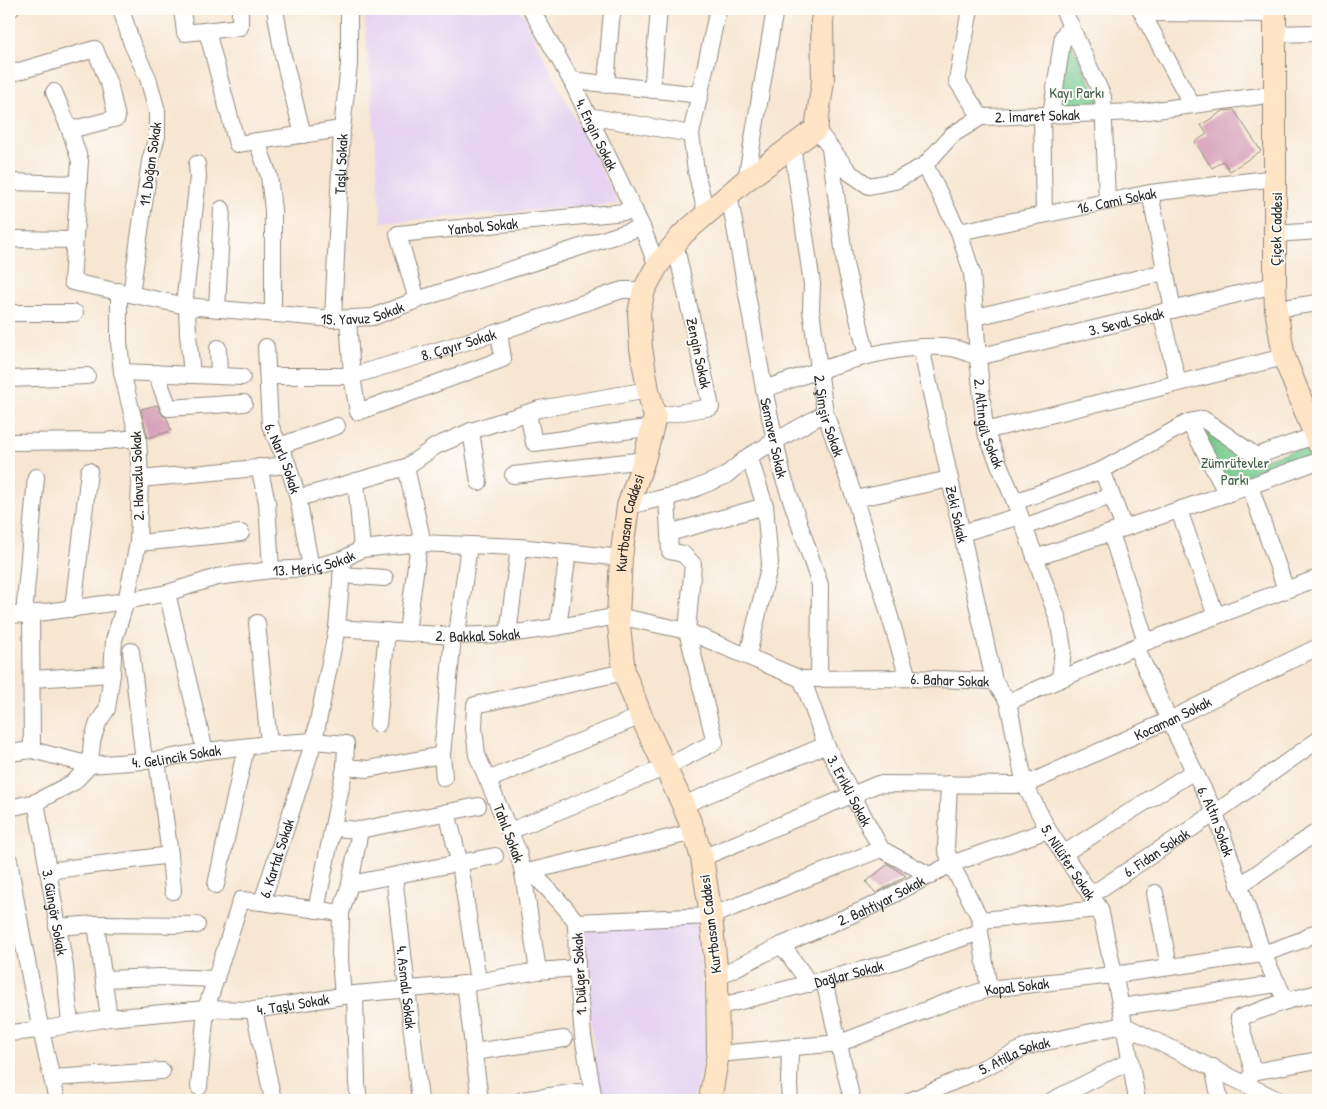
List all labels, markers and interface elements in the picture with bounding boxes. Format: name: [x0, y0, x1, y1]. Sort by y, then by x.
park label: Kayı Parkı: [1049, 82, 1105, 103]
street label: 4. Engin Sokak: [571, 95, 624, 174]
street label: 2. İmaret Sokak: [995, 103, 1080, 127]
street label: 11. Doğan Sokak: [134, 121, 166, 207]
street label: Taşlı Sokak: [328, 133, 352, 195]
street label: 16. Cami Sokak: [1075, 182, 1158, 218]
street label: Çiçek Caddesi: [1265, 192, 1287, 266]
street label: Yanbol Sokak: [447, 212, 519, 240]
street label: 15. Yavuz Sokak: [320, 296, 407, 330]
street label: 3. Seval Sokak: [1086, 302, 1166, 340]
street label: Zengin Sokak: [681, 316, 717, 390]
street label: 8. Çayır Sokak: [418, 323, 499, 365]
street label: 2. Şimşir Sokak: [809, 374, 850, 459]
street label: 2. Altıngül Sokak: [970, 378, 1010, 471]
street label: Semaver Sokak: [756, 396, 793, 481]
street label: 6. Narlı Sokak: [260, 419, 307, 496]
street label: 2. Havuzlu Sokak: [125, 431, 149, 521]
park label: Zümrütevler Parkı: [1201, 452, 1269, 490]
street label: Kurtbasan Caddesi: [610, 471, 649, 572]
street label: Zeki Sokak: [941, 484, 974, 545]
street label: 13. Meriç Sokak: [272, 544, 358, 580]
street label: 2. Bakkal Sokak: [435, 622, 521, 647]
street label: 6. Bahar Sokak: [910, 668, 990, 691]
street label: Kocaman Sokak: [1130, 690, 1215, 745]
street label: 4. Gelincik Sokak: [131, 739, 222, 772]
street label: 3. Erikli Sokak: [823, 751, 877, 830]
street label: 6. Altın Sokak: [1193, 782, 1239, 859]
street label: Tahıl Sokak: [488, 801, 530, 865]
street label: 6. Kartal Sokak: [254, 816, 299, 900]
street label: 5. Nilüfer Sokak: [1036, 821, 1102, 904]
street label: 6. Fidan Sokak: [1119, 823, 1193, 881]
street label: 3. Güngör Sokak: [38, 868, 73, 957]
street label: 2. Bahtiyar Sokak: [834, 870, 928, 930]
street label: Kurtbasan Caddesi: [694, 873, 726, 975]
street label: 1. Dülger Sokak: [566, 932, 592, 1016]
street label: 4. Asmalı Sokak: [392, 945, 422, 1030]
street label: Dağlar Sokak: [812, 954, 885, 992]
street label: Kopal Sokak: [982, 972, 1050, 1000]
street label: 4. Taşlı Sokak: [255, 988, 331, 1020]
street label: 5. Atilla Sokak: [975, 1031, 1052, 1079]

